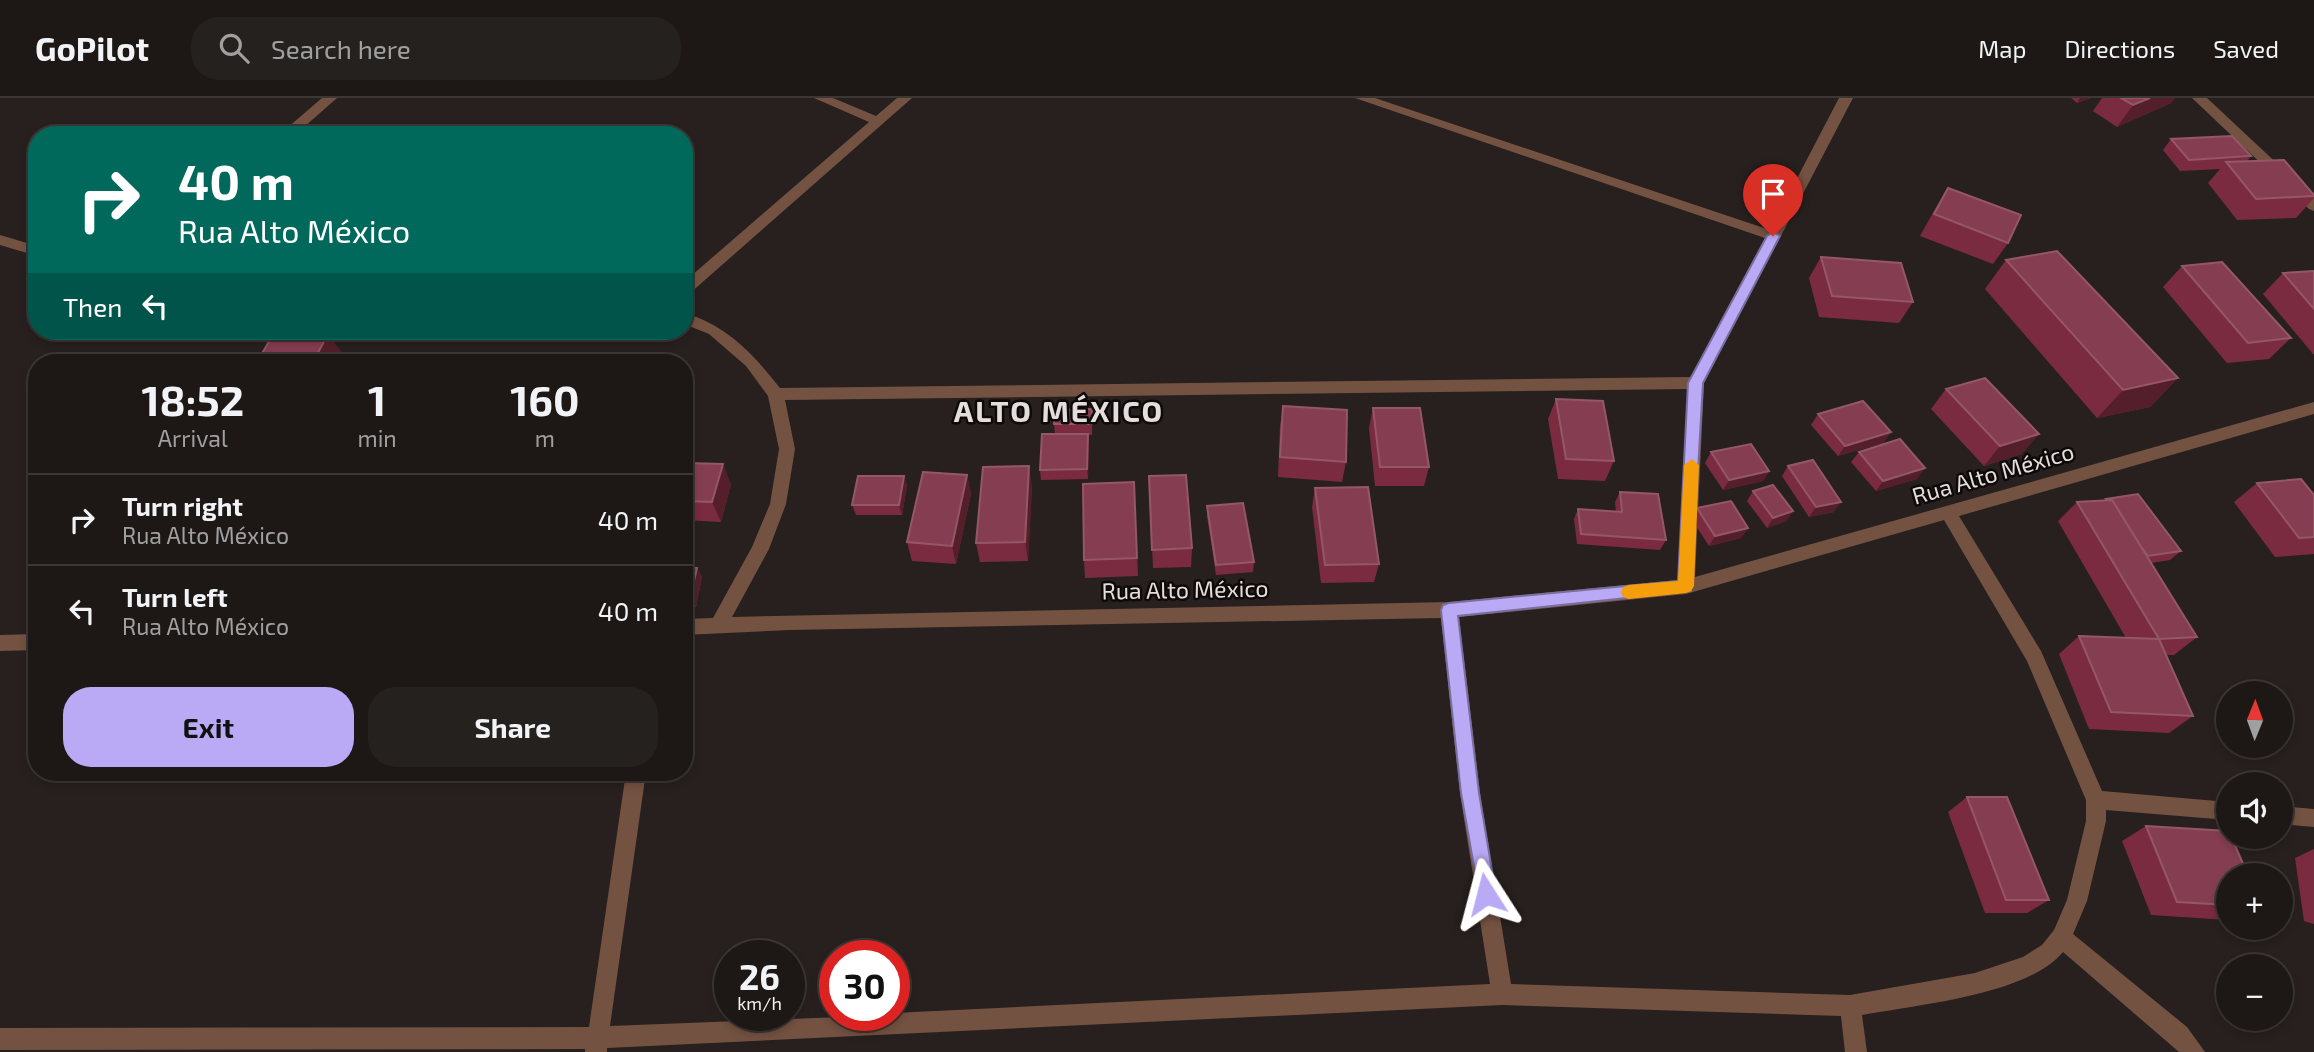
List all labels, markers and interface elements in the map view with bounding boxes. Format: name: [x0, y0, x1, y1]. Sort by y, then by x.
search box: [191, 17, 681, 80]
text: GoPilot: [35, 28, 149, 68]
icon: search: [215, 29, 253, 67]
text: Search here: [271, 33, 411, 64]
text: Map: [1978, 34, 2026, 63]
text: Directions: [2064, 34, 2175, 63]
text: Saved: [2213, 34, 2279, 63]
text: 40 m: [178, 151, 294, 210]
icon: right: [63, 154, 154, 245]
pin: [1743, 164, 1803, 236]
icon: arrive: [1754, 175, 1792, 213]
text: Rua Alto México: [178, 211, 410, 249]
icon: left: [136, 287, 174, 325]
text: Then: [63, 291, 122, 322]
text: 18:52: [141, 374, 244, 424]
text: 1: [368, 374, 386, 424]
text: 160: [510, 374, 580, 424]
district label: ALTO MÉXICO: [954, 392, 1164, 428]
text: Arrival: [158, 424, 228, 452]
text: min: [358, 424, 397, 452]
text: m: [535, 424, 555, 452]
street label: Rua Alto México: [1909, 437, 2077, 510]
text: Turn right: [122, 490, 243, 521]
icon: right: [63, 501, 101, 539]
text: 40 m: [598, 504, 658, 535]
text: Rua Alto México: [122, 521, 289, 549]
street label: Rua Alto México: [1101, 574, 1269, 604]
text: Turn left: [122, 581, 228, 612]
icon: left: [63, 592, 101, 630]
text: 40 m: [598, 595, 658, 626]
text: Rua Alto México: [122, 612, 289, 640]
north arrow: [2216, 681, 2292, 758]
map controls: [2216, 681, 2293, 1031]
button: Exit: [63, 687, 354, 767]
button: Share: [368, 687, 658, 767]
button: sound: [2216, 772, 2293, 849]
position arrow: [1449, 857, 1523, 931]
button: +: [2216, 863, 2293, 940]
speed limit sign: 30: [819, 940, 910, 1031]
button: −: [2216, 954, 2293, 1031]
text: 26: [739, 955, 780, 997]
text: km/h: [737, 992, 782, 1014]

